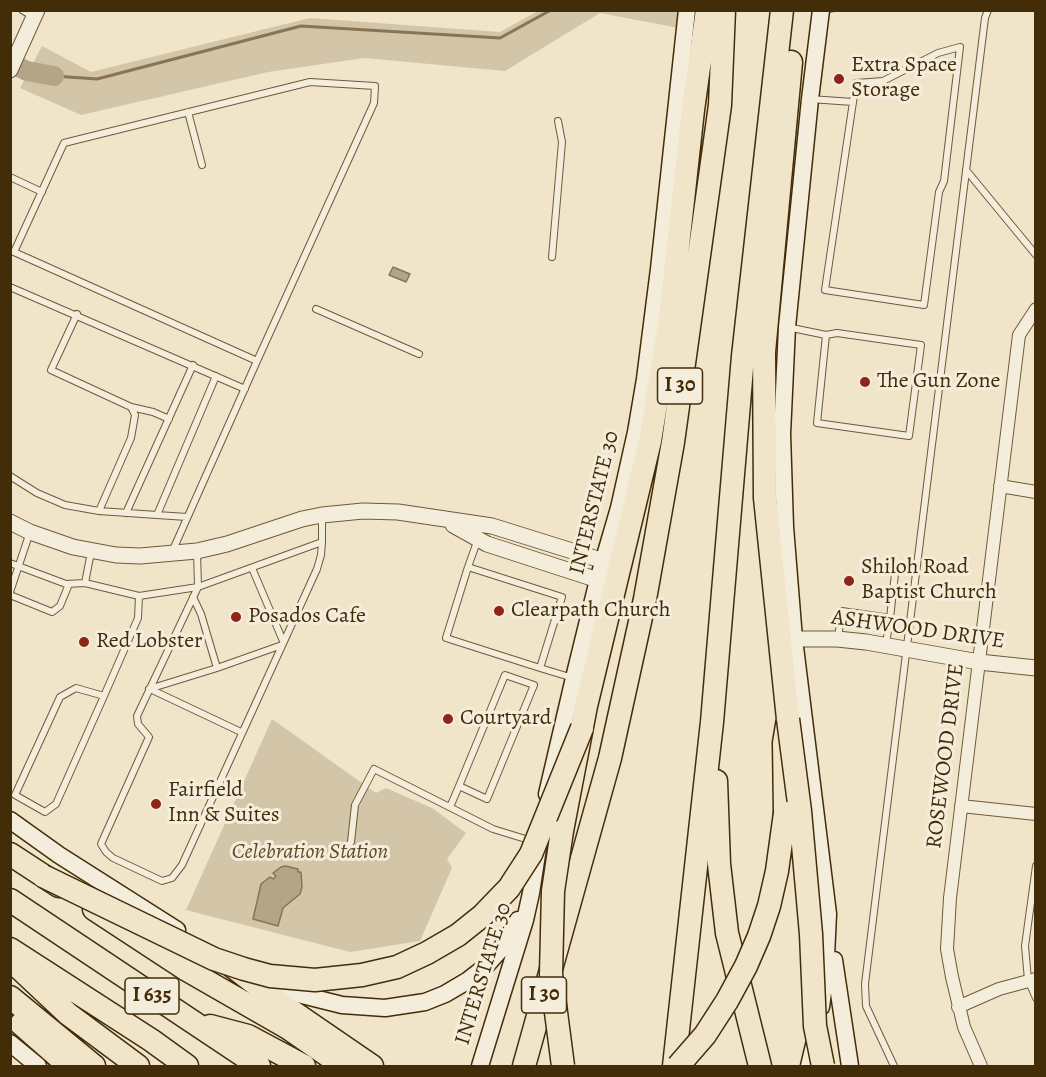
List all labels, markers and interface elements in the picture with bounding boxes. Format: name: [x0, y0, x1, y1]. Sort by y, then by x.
place label: Extra Space Storage: [851, 53, 957, 104]
marker: Extra Space Storage: [832, 72, 846, 86]
road number: I 30: [658, 368, 702, 404]
place label: The Gun Zone: [877, 369, 1000, 395]
marker: The Gun Zone: [858, 375, 872, 389]
street label: INTERSTATE 30: [564, 428, 626, 578]
place label: Shiloh Road Baptist Church: [861, 555, 997, 606]
marker: Shiloh Road Baptist Church: [842, 574, 856, 588]
place label: Clearpath Church: [511, 598, 671, 624]
place label: Posados Cafe: [248, 604, 366, 630]
marker: Clearpath Church: [492, 604, 506, 618]
street label: ASHWOOD DRIVE: [830, 605, 1006, 655]
marker: Posados Cafe: [229, 610, 243, 624]
place label: Red Lobster: [96, 629, 202, 655]
marker: Red Lobster: [77, 635, 91, 649]
street label: ROSEWOOD DRIVE: [922, 662, 970, 850]
place label: Courtyard: [460, 706, 552, 732]
marker: Courtyard: [441, 712, 455, 726]
place label: Fairfield Inn & Suites: [168, 778, 280, 830]
marker: Fairfield Inn & Suites: [149, 797, 163, 811]
park label: Celebration Station: [232, 840, 388, 866]
street label: INTERSTATE 30: [450, 900, 518, 1048]
road number: I 30: [522, 977, 566, 1013]
road number: I 635: [125, 978, 179, 1014]

